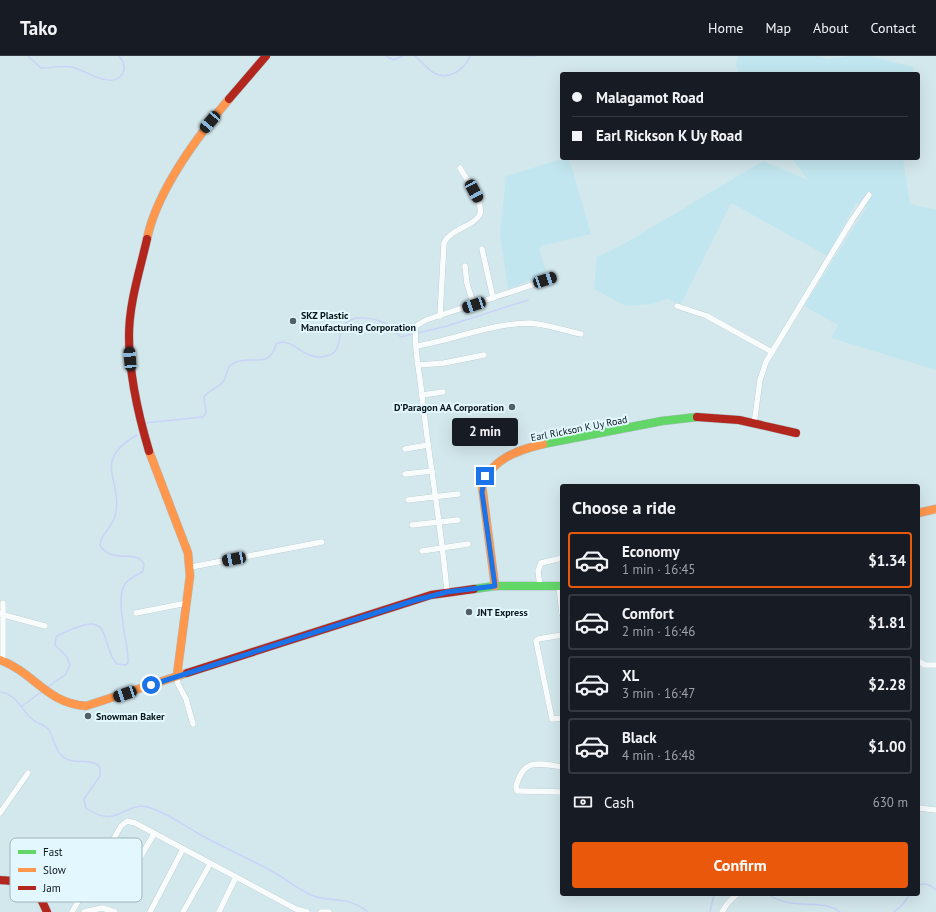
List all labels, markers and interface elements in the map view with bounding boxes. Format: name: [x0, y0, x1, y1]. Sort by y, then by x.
text: Tako: [20, 16, 58, 40]
text: Home: [708, 19, 743, 37]
text: Map: [765, 19, 791, 37]
text: About: [813, 19, 849, 37]
text: Contact: [871, 19, 916, 37]
text: Malagamot Road: [596, 88, 704, 107]
car: [198, 109, 222, 135]
text: Earl Rickson K Uy Road: [596, 126, 742, 145]
car: [463, 178, 485, 204]
car: [532, 271, 558, 289]
car: [461, 296, 487, 314]
place label: SKZ Plastic Manufacturing Corporation: [301, 309, 416, 334]
marker: SKZ Plastic Manufacturing Corporation: [288, 316, 298, 326]
car: [123, 347, 137, 371]
place label: D'Paragon AA Corporation: [394, 401, 504, 414]
marker: D'Paragon AA Corporation: [507, 402, 517, 412]
street label: Earl Rickson K Uy Road: [530, 413, 628, 444]
callout: 2 min: [452, 418, 518, 446]
text: 2 min: [469, 423, 501, 440]
route end: [476, 467, 494, 485]
text: Choose a ride: [572, 496, 676, 519]
icon: car: [574, 542, 610, 578]
text: Economy: [622, 542, 680, 561]
car: [221, 551, 247, 567]
text: $1.34: [868, 551, 906, 570]
text: 1 min · 16:45: [622, 561, 695, 578]
icon: car: [574, 604, 610, 640]
text: Comfort: [622, 604, 674, 623]
place label: JNT Express: [476, 606, 528, 619]
marker: JNT Express: [464, 607, 474, 617]
text: $1.81: [868, 613, 906, 632]
text: 2 min · 16:46: [622, 623, 695, 640]
icon: car: [574, 666, 610, 702]
text: XL: [622, 666, 639, 685]
text: $2.28: [868, 675, 906, 694]
route start: [142, 676, 160, 694]
car: [112, 684, 138, 704]
text: 3 min · 16:47: [622, 685, 695, 702]
place label: Snowman Baker: [96, 710, 165, 723]
marker: Snowman Baker: [83, 711, 93, 721]
icon: car: [574, 728, 610, 764]
text: Black: [622, 728, 657, 747]
text: $1.00: [868, 737, 906, 756]
text: 4 min · 16:48: [622, 747, 695, 764]
icon: cash: [572, 791, 594, 813]
text: Cash: [604, 793, 634, 812]
text: 630 m: [873, 794, 908, 811]
legend: [10, 838, 142, 902]
button: Confirm: [572, 842, 908, 888]
text: Fast: [43, 845, 63, 859]
text: Slow: [43, 863, 66, 877]
text: Jam: [42, 881, 61, 895]

